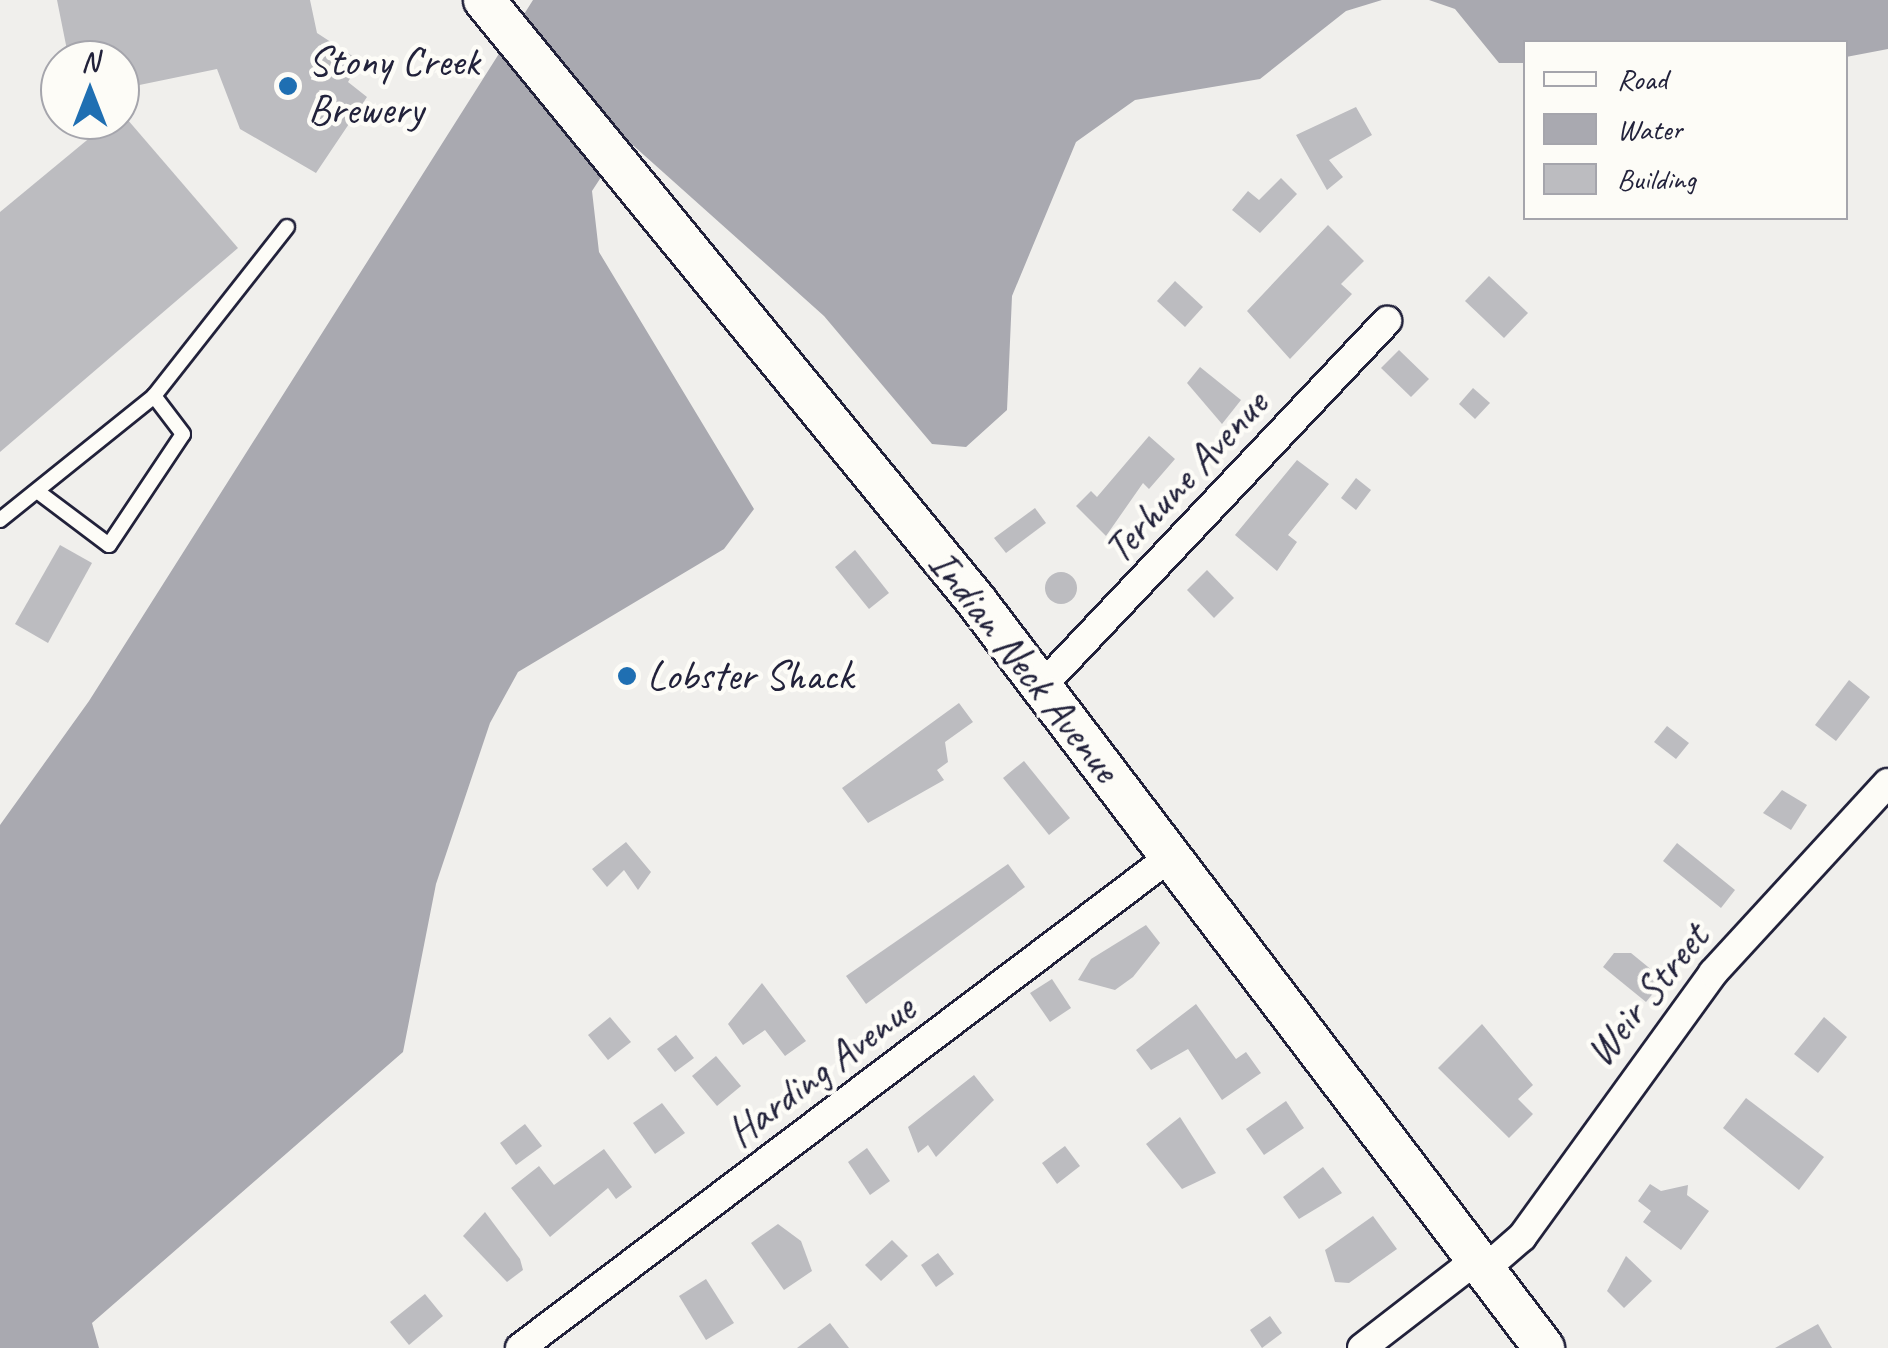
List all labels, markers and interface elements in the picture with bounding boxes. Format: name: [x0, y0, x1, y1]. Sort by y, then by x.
place label: Stony Creek Brewery: [308, 37, 479, 136]
north arrow: [40, 40, 140, 140]
legend: [1523, 40, 1848, 220]
text: N: [81, 44, 99, 79]
text: Road: [1617, 60, 1667, 98]
marker: Stony Creek Brewery: [277, 75, 299, 97]
text: Water: [1617, 110, 1682, 148]
text: Building: [1617, 160, 1696, 198]
street label: Terhune Avenue: [1093, 380, 1279, 574]
street label: Indian Neck Avenue: [917, 539, 1131, 793]
place label: Lobster Shack: [647, 651, 854, 701]
marker: Lobster Shack: [616, 665, 638, 687]
street label: Weir Street: [1574, 914, 1720, 1076]
street label: Harding Avenue: [717, 984, 925, 1158]

